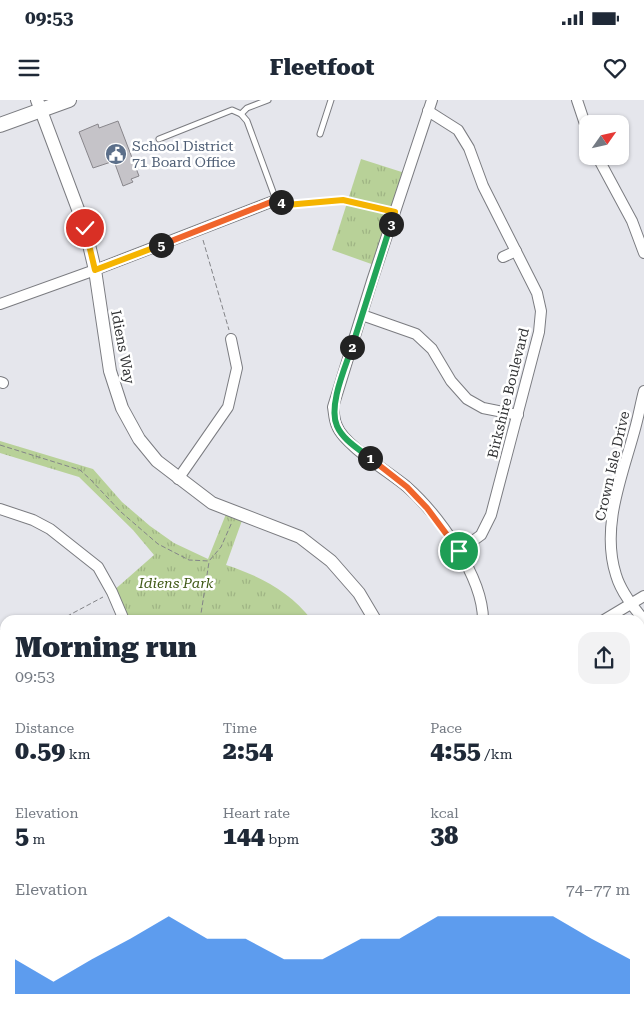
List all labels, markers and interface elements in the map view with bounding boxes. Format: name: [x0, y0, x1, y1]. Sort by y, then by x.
text: 09:53: [25, 6, 74, 29]
icon: menu: [15, 54, 43, 82]
icon: heart: [601, 54, 629, 82]
text: Fleetfoot: [270, 55, 374, 80]
north arrow: [579, 115, 629, 165]
map controls: [579, 115, 629, 165]
place label: School District 71 Board Office: [132, 138, 236, 170]
public building icon: School District 71 Board Office: [104, 142, 128, 166]
pin: 4: [268, 190, 294, 214]
text: 4: [278, 194, 285, 210]
pin: [64, 207, 106, 249]
pin: 3: [378, 212, 404, 236]
icon: check: [71, 214, 99, 242]
text: 3: [388, 216, 395, 232]
pin: 5: [148, 232, 174, 258]
text: 5: [158, 237, 165, 253]
street label: Idiens Way: [108, 309, 138, 386]
street label: Birkshire Boulevard: [484, 326, 532, 460]
pin: 2: [340, 334, 364, 360]
text: 2: [349, 339, 356, 355]
street label: Crown Isle Drive: [592, 409, 632, 522]
pin: 1: [358, 446, 382, 470]
text: 1: [367, 450, 374, 466]
pin: [438, 530, 480, 572]
icon: arrive: [445, 537, 473, 565]
park label: Idiens Park: [138, 575, 214, 591]
text: Morning run: [15, 631, 197, 664]
button: share: [578, 632, 630, 684]
text: 09:53: [15, 667, 55, 686]
text: Distance: [15, 720, 74, 736]
text: Time: [223, 720, 257, 736]
text: Pace: [430, 720, 462, 736]
text: 0.59: [15, 736, 65, 765]
text: 2:54: [223, 736, 273, 765]
text: 4:55: [430, 736, 481, 765]
text: km: [65, 746, 91, 762]
text: /km: [481, 746, 512, 762]
text: Elevation: [15, 805, 78, 821]
text: Heart rate: [223, 805, 290, 821]
text: kcal: [430, 805, 459, 821]
text: 5: [15, 821, 29, 850]
text: 144: [223, 821, 265, 850]
text: 38: [430, 821, 458, 850]
text: m: [29, 831, 45, 847]
text: bpm: [265, 831, 299, 847]
text: Elevation: [15, 880, 88, 899]
text: 74–77 m: [566, 880, 630, 899]

